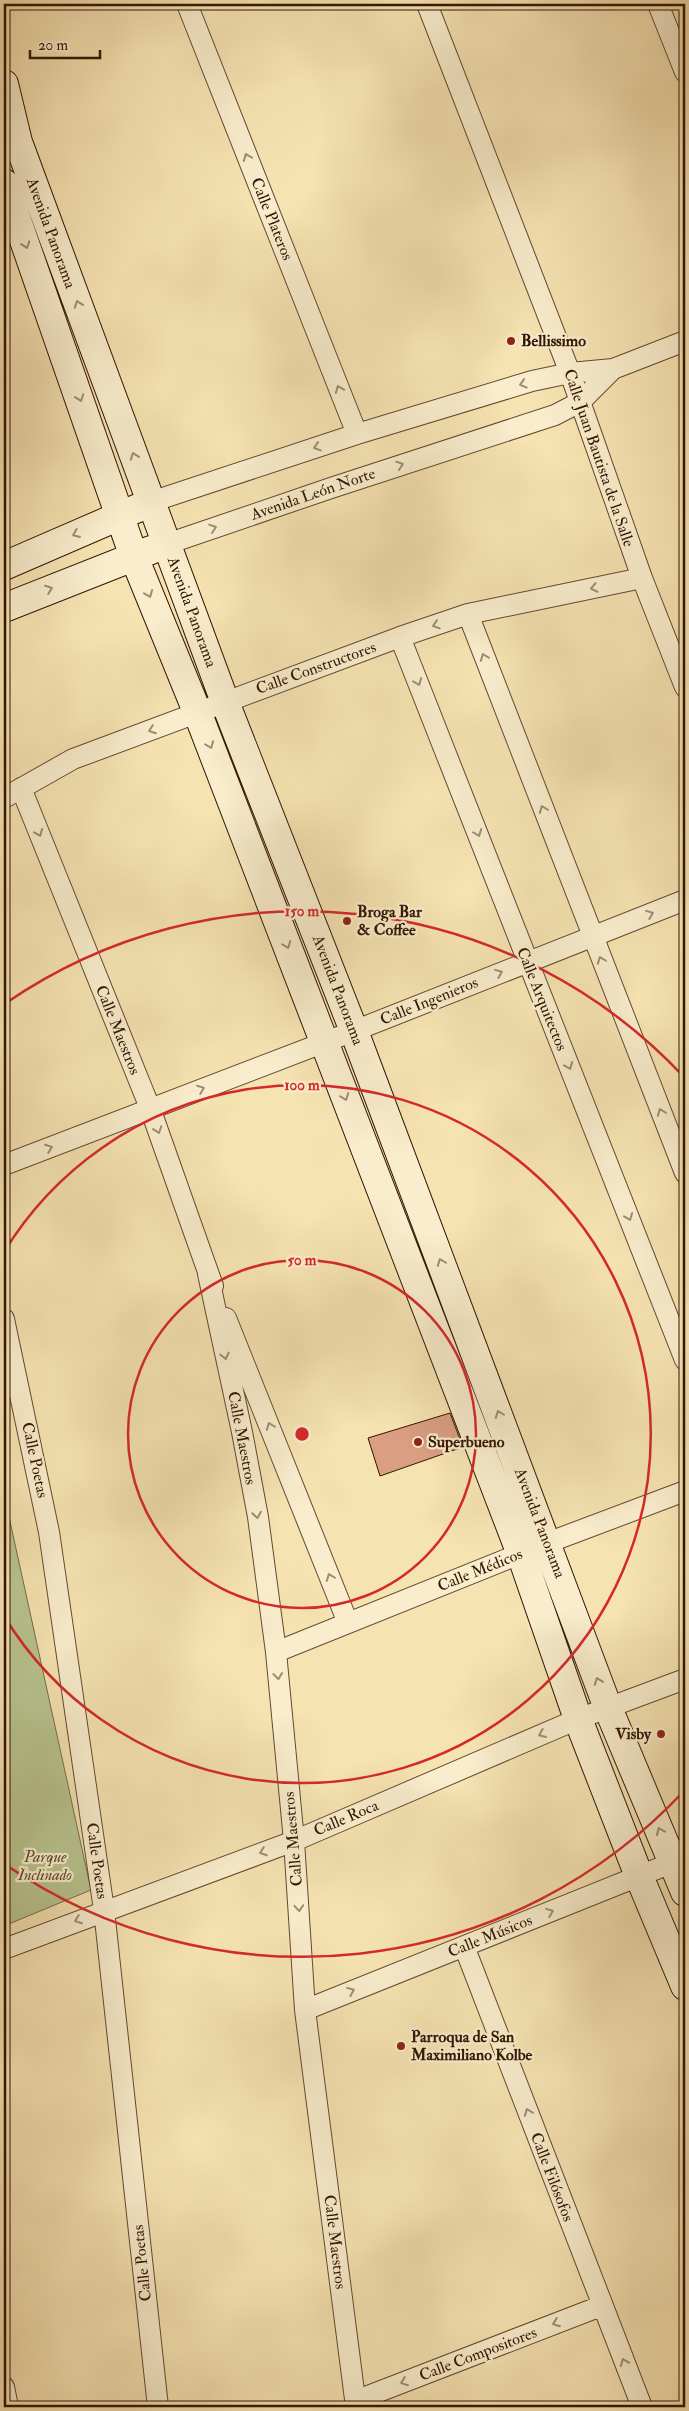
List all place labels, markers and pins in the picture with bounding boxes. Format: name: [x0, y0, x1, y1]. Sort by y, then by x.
place label: Bellissimo: [521, 331, 586, 351]
marker: Bellissimo: [505, 335, 517, 347]
place label: Broga Bar & Coffee: [357, 902, 423, 940]
marker: Broga Bar & Coffee: [341, 915, 353, 927]
centre of rings: [293, 1425, 311, 1443]
place label: Superbueno: [428, 1432, 505, 1453]
marker: Superbueno: [412, 1436, 424, 1448]
place label: Visby: [614, 1724, 652, 1745]
marker: Visby: [655, 1728, 667, 1740]
place label: Parroqua de San Maximiliano Kolbe: [410, 2027, 533, 2065]
marker: Parroqua de San Maximiliano Kolbe: [395, 2040, 407, 2052]

